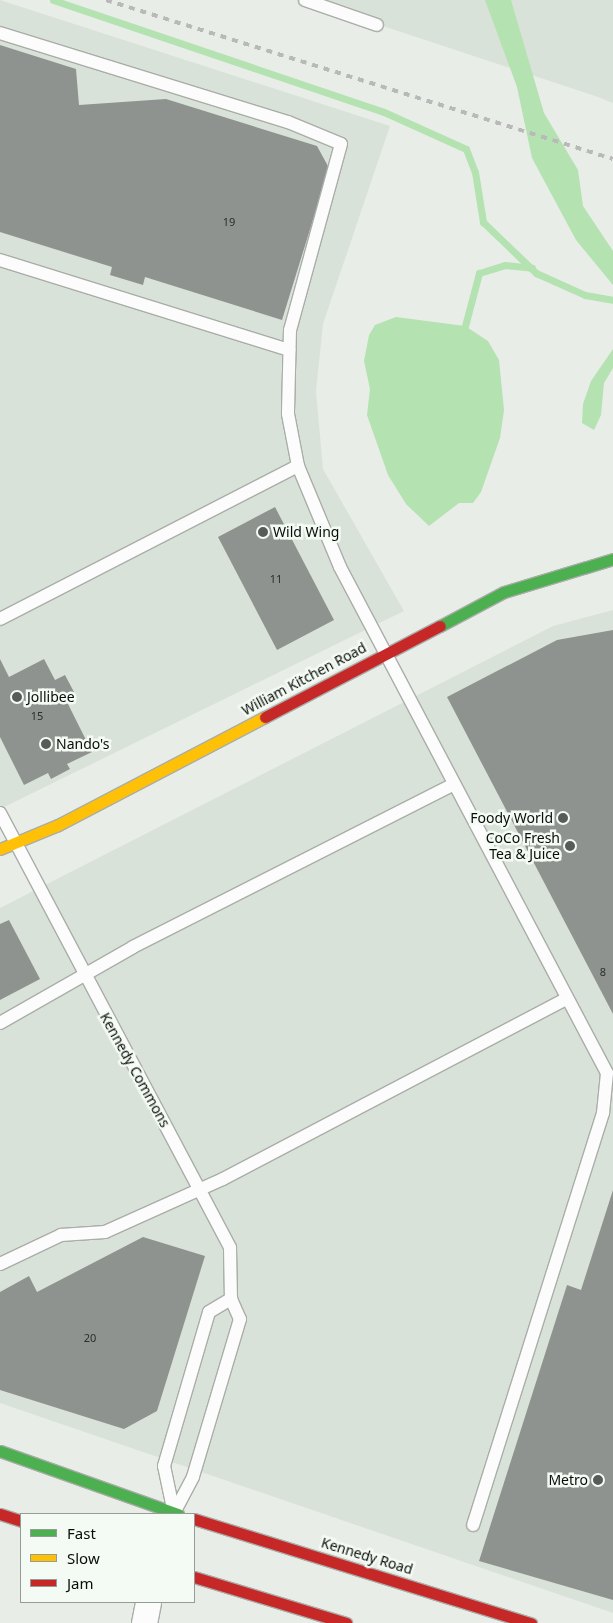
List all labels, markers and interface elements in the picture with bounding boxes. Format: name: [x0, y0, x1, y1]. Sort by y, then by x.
house number: 19: [223, 215, 235, 229]
place label: Wild Wing: [273, 524, 339, 540]
marker: Wild Wing: [257, 526, 269, 538]
house number: 11: [270, 572, 282, 586]
street label: William Kitchen Road: [239, 639, 369, 719]
place label: Jollibee: [27, 689, 75, 705]
marker: Jollibee: [11, 691, 23, 703]
house number: 15: [31, 709, 43, 723]
place label: Nando's: [56, 736, 110, 752]
marker: Nando's: [40, 738, 52, 750]
place label: Foody World: [470, 810, 553, 826]
marker: Foody World: [557, 812, 569, 824]
place label: CoCo Fresh Tea & Juice: [486, 830, 560, 862]
marker: CoCo Fresh Tea & Juice: [564, 840, 576, 852]
house number: 8: [600, 965, 606, 979]
street label: Kennedy Commons: [97, 1010, 173, 1130]
house number: 20: [84, 1331, 96, 1345]
place label: Metro: [548, 1472, 588, 1488]
marker: Metro: [592, 1474, 604, 1486]
legend: [20, 1513, 195, 1603]
text: Fast: [67, 1523, 96, 1543]
street label: Kennedy Road: [319, 1534, 415, 1578]
text: Slow: [67, 1548, 100, 1568]
text: Jam: [67, 1573, 94, 1593]

